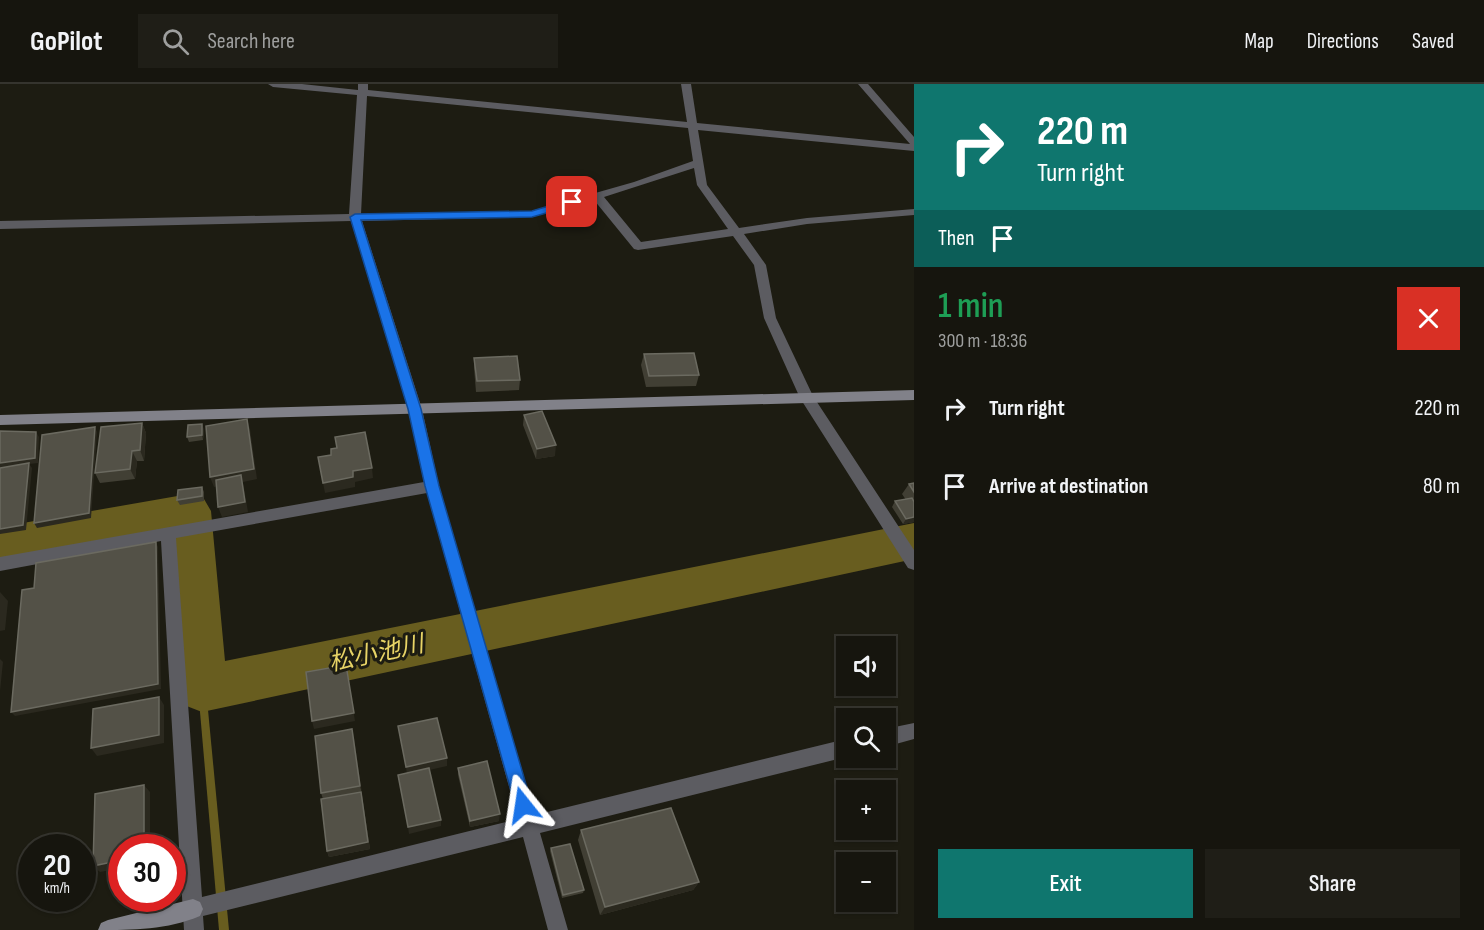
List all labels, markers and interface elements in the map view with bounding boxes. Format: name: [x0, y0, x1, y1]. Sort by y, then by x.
search box: [138, 14, 558, 68]
text: GoPilot: [30, 25, 102, 58]
icon: search: [159, 25, 192, 58]
text: Search here: [207, 28, 295, 55]
text: Map: [1244, 29, 1274, 54]
text: Directions: [1307, 29, 1379, 54]
text: Saved: [1412, 29, 1454, 54]
text: 220 m: [1037, 106, 1128, 157]
icon: right: [938, 108, 1016, 186]
text: Turn right: [1037, 157, 1124, 189]
pin: [546, 176, 597, 227]
icon: arrive: [555, 185, 588, 218]
icon: arrive: [986, 222, 1019, 255]
text: Then: [938, 225, 974, 252]
text: 1 min: [938, 285, 1003, 328]
button: close: [1397, 287, 1460, 350]
text: 300 m · 18:36: [938, 329, 1027, 353]
icon: right: [938, 392, 971, 425]
text: Turn right: [989, 395, 1065, 422]
text: 220 m: [1414, 395, 1460, 422]
icon: arrive: [938, 470, 971, 503]
text: Arrive at destination: [989, 473, 1148, 500]
text: 80 m: [1423, 473, 1460, 500]
water label: 松小池川: [326, 629, 429, 678]
map controls: [836, 636, 896, 912]
button: sound: [836, 636, 896, 696]
button: search: [836, 708, 896, 768]
position arrow: [491, 773, 555, 837]
button: +: [836, 780, 896, 840]
speed limit sign: 30: [108, 834, 186, 912]
text: 20: [43, 848, 71, 884]
button: Exit: [938, 849, 1193, 918]
button: Share: [1205, 849, 1460, 918]
button: −: [836, 852, 896, 912]
text: km/h: [44, 879, 70, 898]

